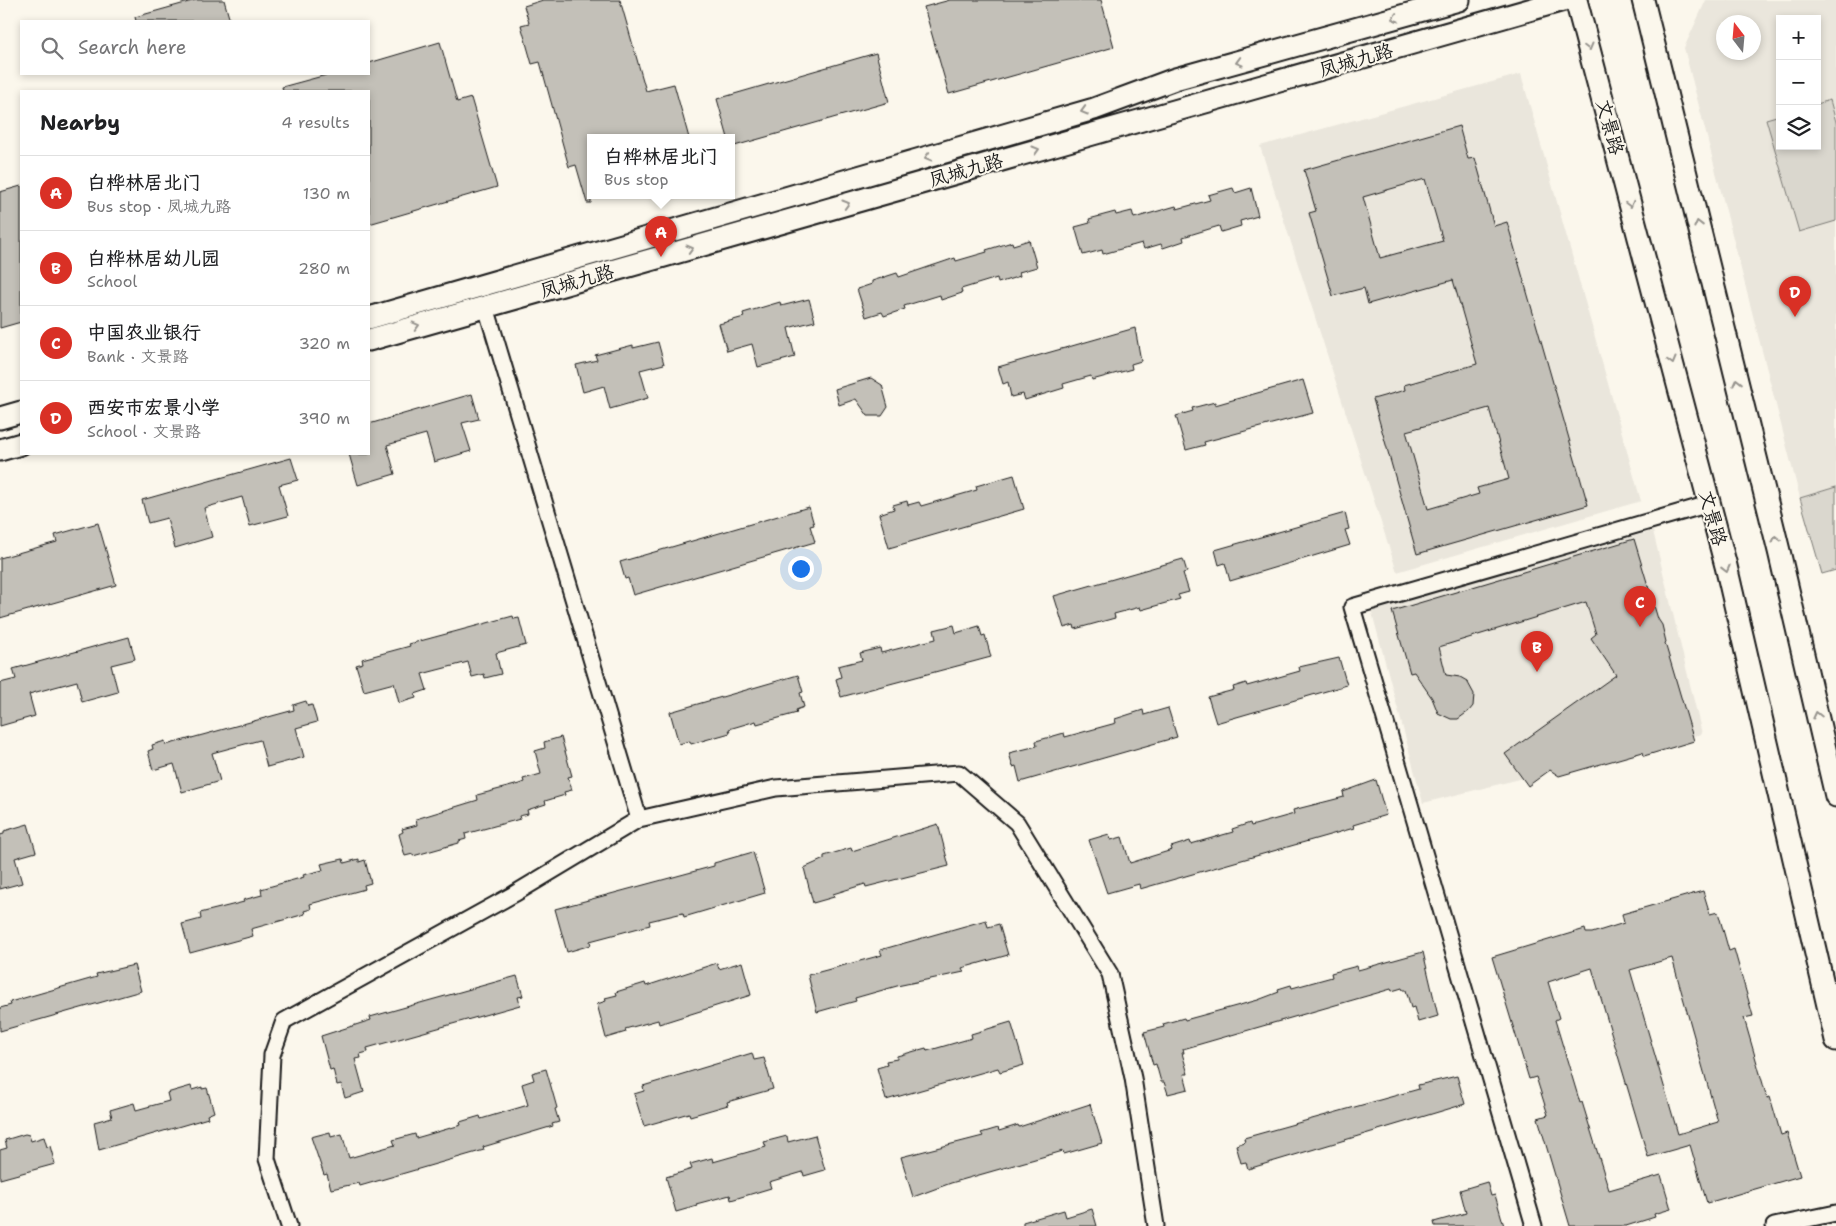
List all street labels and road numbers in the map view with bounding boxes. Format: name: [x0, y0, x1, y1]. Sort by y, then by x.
street label: 凤城九路: [1316, 38, 1396, 82]
street label: 文景路: [1591, 96, 1629, 158]
street label: 凤城九路: [926, 148, 1006, 192]
street label: 凤城九路: [537, 259, 617, 303]
street label: 文景路: [1694, 487, 1732, 549]

